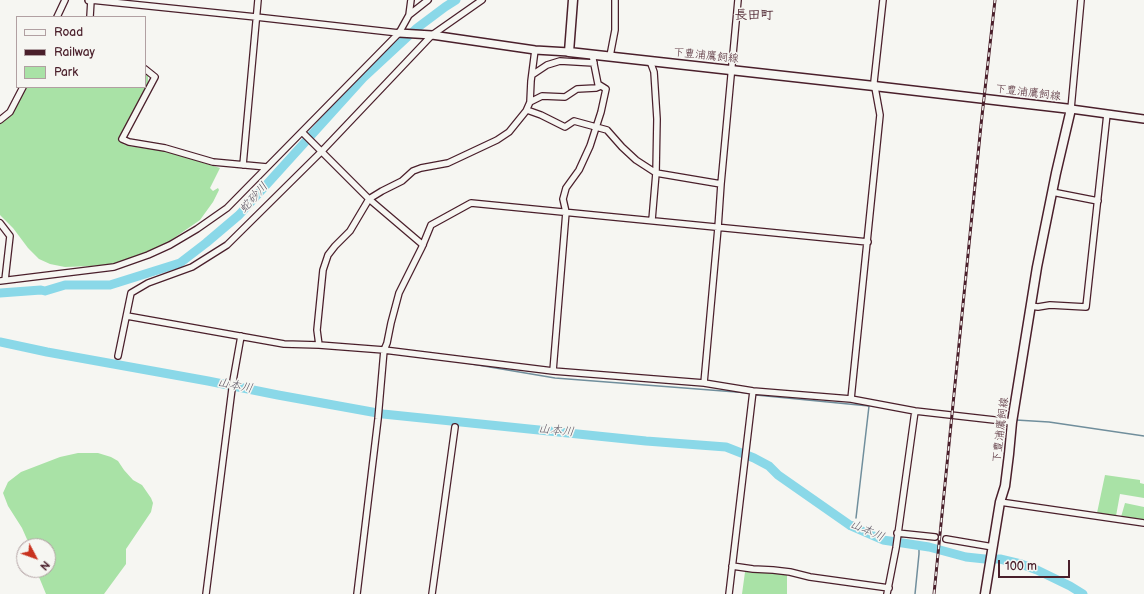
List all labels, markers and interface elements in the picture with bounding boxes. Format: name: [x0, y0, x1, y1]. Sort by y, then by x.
district label: 長田町: [735, 8, 773, 24]
legend: [16, 16, 146, 88]
text: Road: [54, 25, 83, 40]
text: Railway: [54, 45, 95, 60]
street label: 下豊浦鷹飼線: [672, 46, 740, 66]
text: Park: [54, 65, 78, 80]
street label: 下豊浦鷹飼線: [994, 82, 1062, 104]
water label: 蛇砂川: [237, 180, 271, 216]
water label: 山本川: [216, 375, 254, 397]
street label: 下豊浦鷹飼線: [990, 396, 1012, 464]
water label: 山本川: [537, 422, 575, 440]
water label: 山本川: [848, 517, 886, 545]
north arrow: [16, 538, 56, 578]
scale bar: [1000, 552, 1072, 578]
text: N: [37, 558, 52, 573]
text: 100 m: [1005, 559, 1037, 574]

